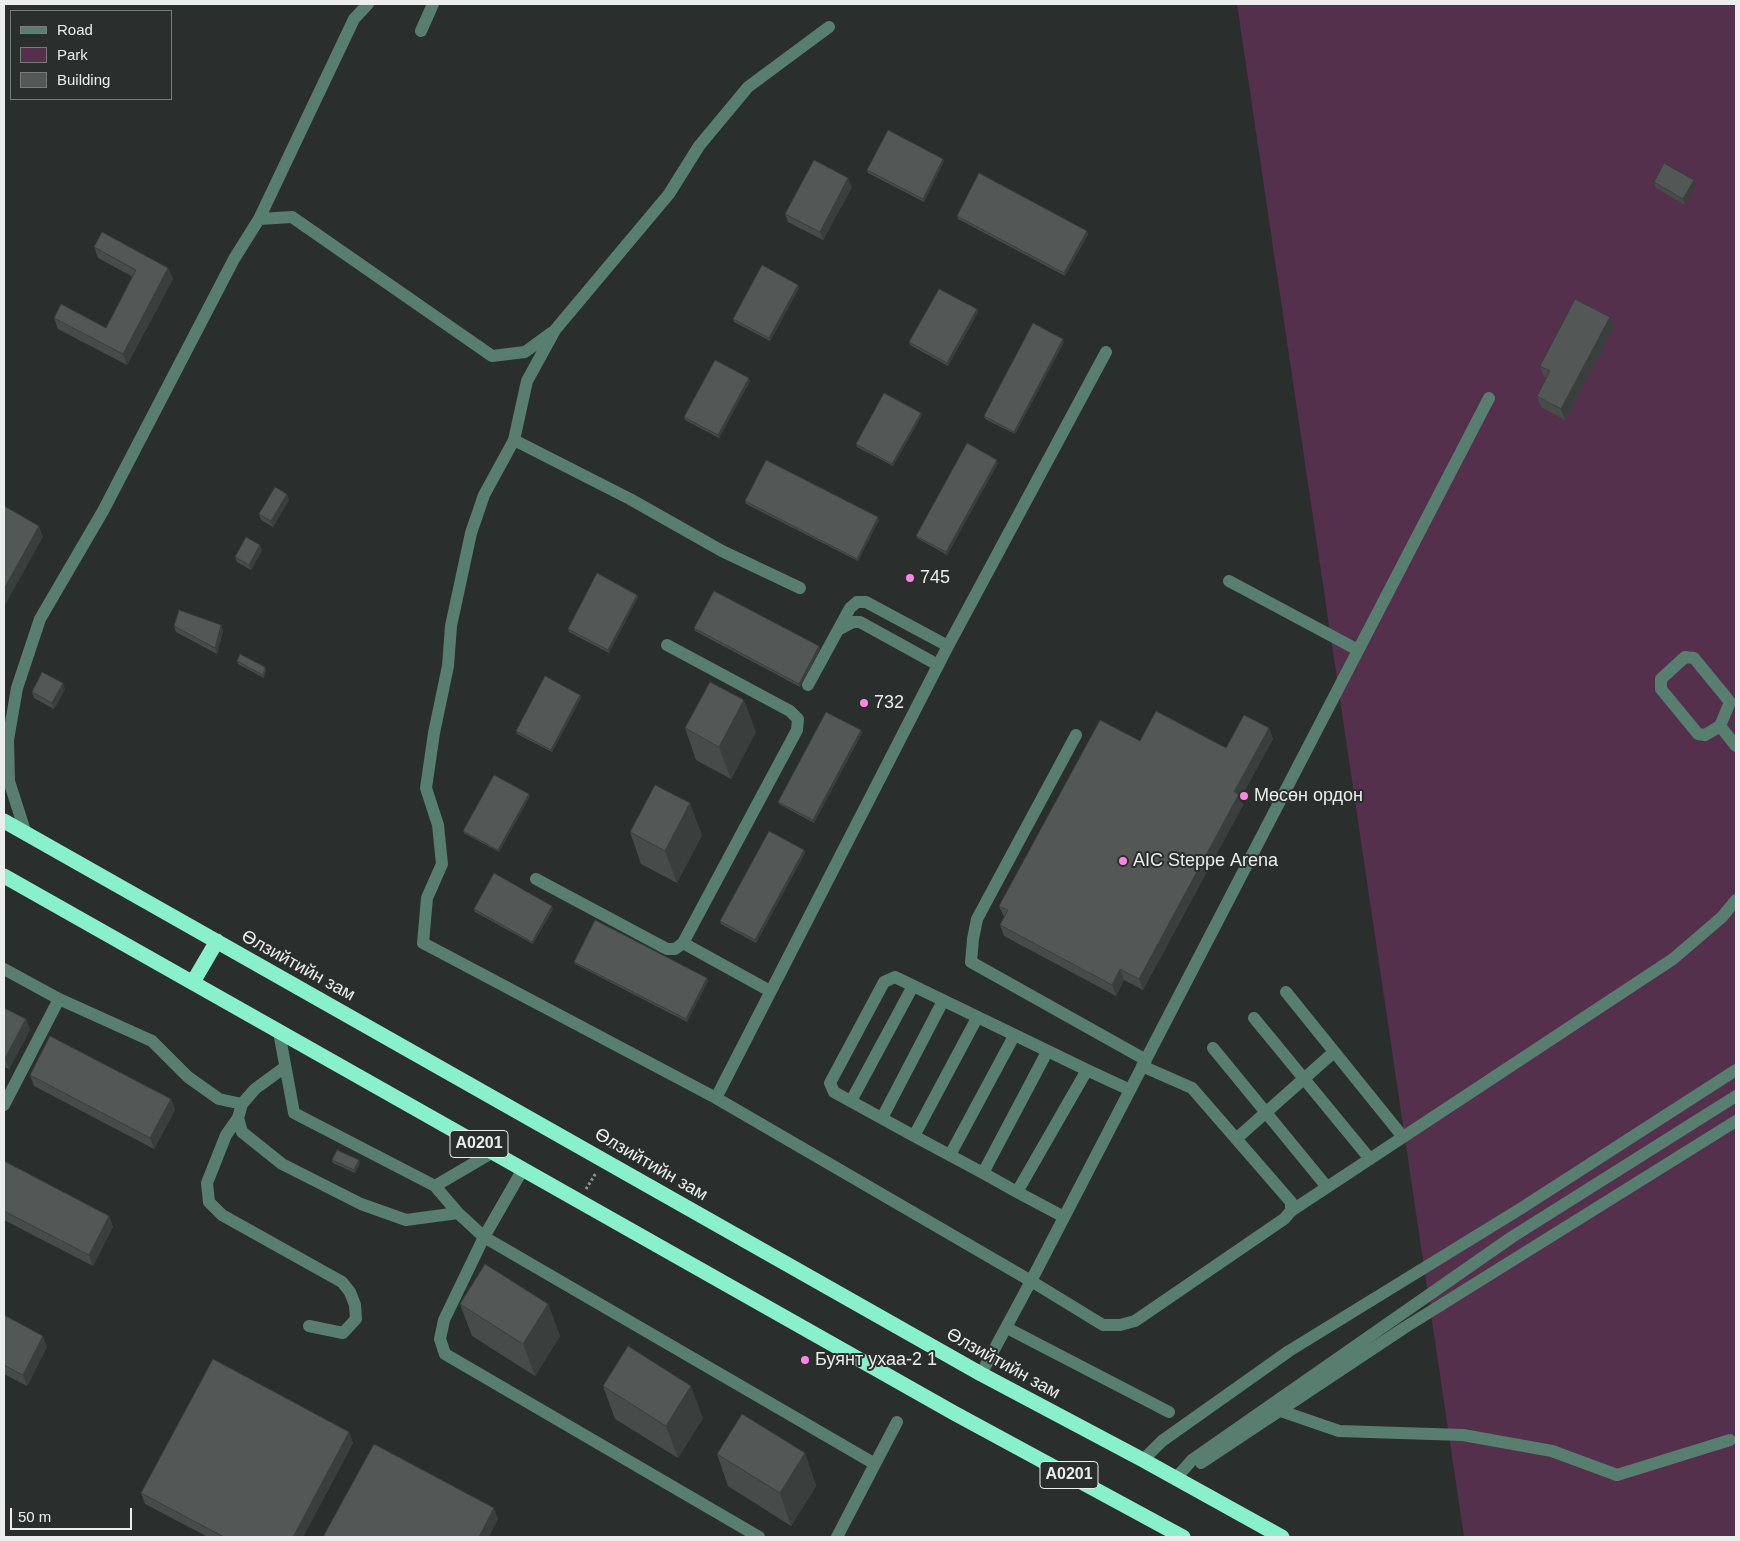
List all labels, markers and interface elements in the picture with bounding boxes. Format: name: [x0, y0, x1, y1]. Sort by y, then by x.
legend: [10, 10, 172, 100]
text: Road: [57, 21, 93, 38]
text: Park: [57, 46, 88, 63]
text: Building: [57, 71, 110, 88]
place label: 745: [920, 567, 950, 589]
marker: 745: [904, 572, 916, 584]
place label: 732: [874, 692, 904, 714]
marker: 732: [858, 697, 870, 709]
place label: Мөсөн ордон: [1254, 785, 1363, 807]
marker: Мөсөн ордон: [1238, 790, 1250, 802]
place label: AIC Steppe Arena: [1133, 850, 1278, 872]
marker: AIC Steppe Arena: [1117, 855, 1129, 867]
street label: Өлзийтийн зам: [237, 926, 359, 1006]
street label: Өлзийтийн зам: [591, 1124, 711, 1206]
road number: A0201: [450, 1130, 508, 1158]
street label: Өлзийтийн зам: [942, 1324, 1064, 1404]
place label: Буянт ухаа-2 1: [815, 1349, 937, 1371]
marker: Буянт ухаа-2 1: [799, 1354, 811, 1366]
road number: A0201: [1040, 1462, 1098, 1488]
scale bar: [12, 1498, 135, 1530]
text: 50 m: [18, 1508, 51, 1525]

